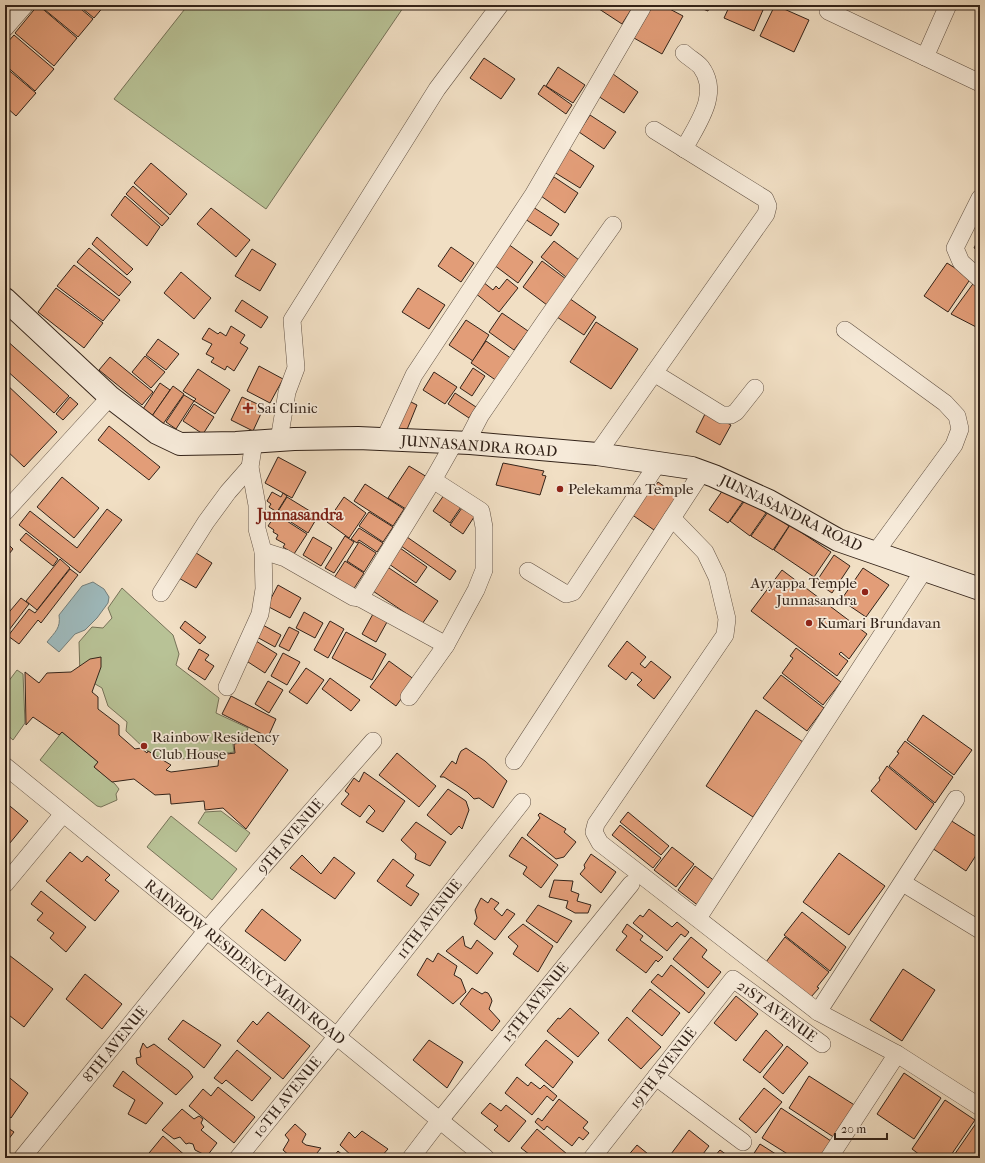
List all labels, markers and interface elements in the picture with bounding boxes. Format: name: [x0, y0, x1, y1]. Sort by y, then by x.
place label: Sai Clinic: [257, 399, 318, 417]
marker: Sai Clinic: [242, 402, 254, 414]
street label: JUNNASANDRA ROAD: [399, 431, 558, 460]
street label: JUNNASANDRA ROAD: [716, 470, 865, 555]
place label: Pelekamma Temple: [568, 480, 694, 498]
marker: Pelekamma Temple: [555, 484, 565, 494]
district label: Junnasandra: [255, 505, 344, 525]
place label: Ayyappa Temple Junnasandra: [750, 574, 858, 609]
marker: Ayyappa Temple Junnasandra: [860, 587, 870, 597]
place label: Kumari Brundavan: [817, 614, 941, 632]
marker: Kumari Brundavan: [804, 618, 814, 628]
place label: Rainbow Residency Club House: [152, 728, 280, 763]
marker: Rainbow Residency Club House: [139, 741, 149, 751]
street label: 9TH AVENUE: [253, 795, 327, 877]
street label: RAINBOW RESIDENCY MAIN ROAD: [141, 875, 349, 1049]
street label: 11TH AVENUE: [392, 876, 466, 962]
street label: 13TH AVENUE: [498, 959, 572, 1045]
street label: 21ST AVENUE: [734, 976, 820, 1046]
street label: 8TH AVENUE: [79, 1002, 151, 1086]
street label: 19TH AVENUE: [626, 1024, 700, 1112]
street label: 10TH AVENUE: [249, 1053, 325, 1141]
scale bar: [835, 1115, 887, 1141]
text: 20 m: [841, 1122, 866, 1136]

